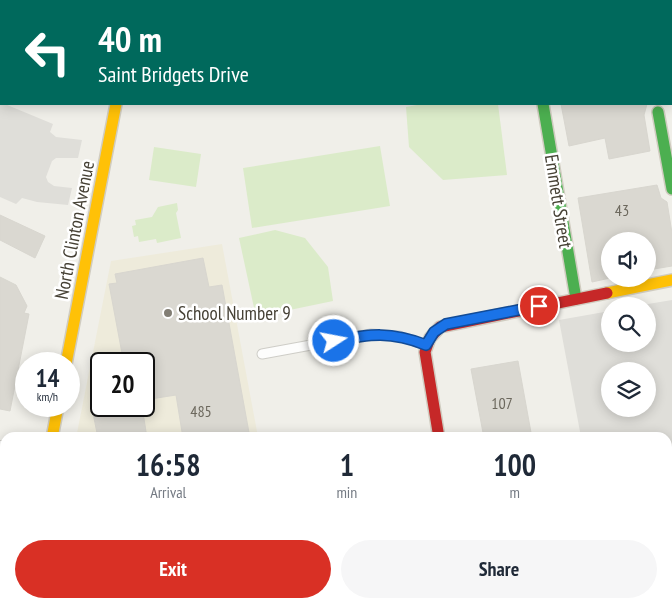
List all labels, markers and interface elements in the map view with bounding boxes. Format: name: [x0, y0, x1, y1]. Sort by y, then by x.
text: 40 m: [98, 16, 162, 62]
icon: left: [15, 20, 80, 85]
text: Saint Bridgets Drive: [98, 60, 249, 88]
street label: Emmett Street: [540, 152, 578, 250]
street label: North Clinton Avenue: [49, 159, 99, 301]
house number: 43: [615, 200, 629, 220]
map controls: [601, 232, 656, 417]
button: sound: [601, 232, 656, 287]
pin: [518, 285, 560, 327]
icon: arrive: [525, 292, 553, 320]
button: search: [601, 297, 656, 352]
place label: School Number 9: [178, 301, 291, 325]
marker: School Number 9: [162, 307, 174, 319]
position arrow: [307, 314, 359, 366]
speed limit sign: 20: [90, 352, 155, 417]
text: 14: [36, 362, 59, 394]
button: layers: [601, 362, 656, 417]
text: km/h: [37, 389, 58, 404]
house number: 107: [491, 393, 513, 413]
house number: 485: [190, 401, 212, 421]
text: 16:58: [136, 445, 201, 484]
text: 1: [340, 445, 354, 484]
text: 100: [493, 445, 536, 484]
text: Arrival: [150, 482, 186, 502]
text: min: [336, 482, 357, 502]
text: m: [509, 482, 520, 502]
button: Exit: [15, 540, 331, 598]
button: Share: [341, 540, 657, 598]

